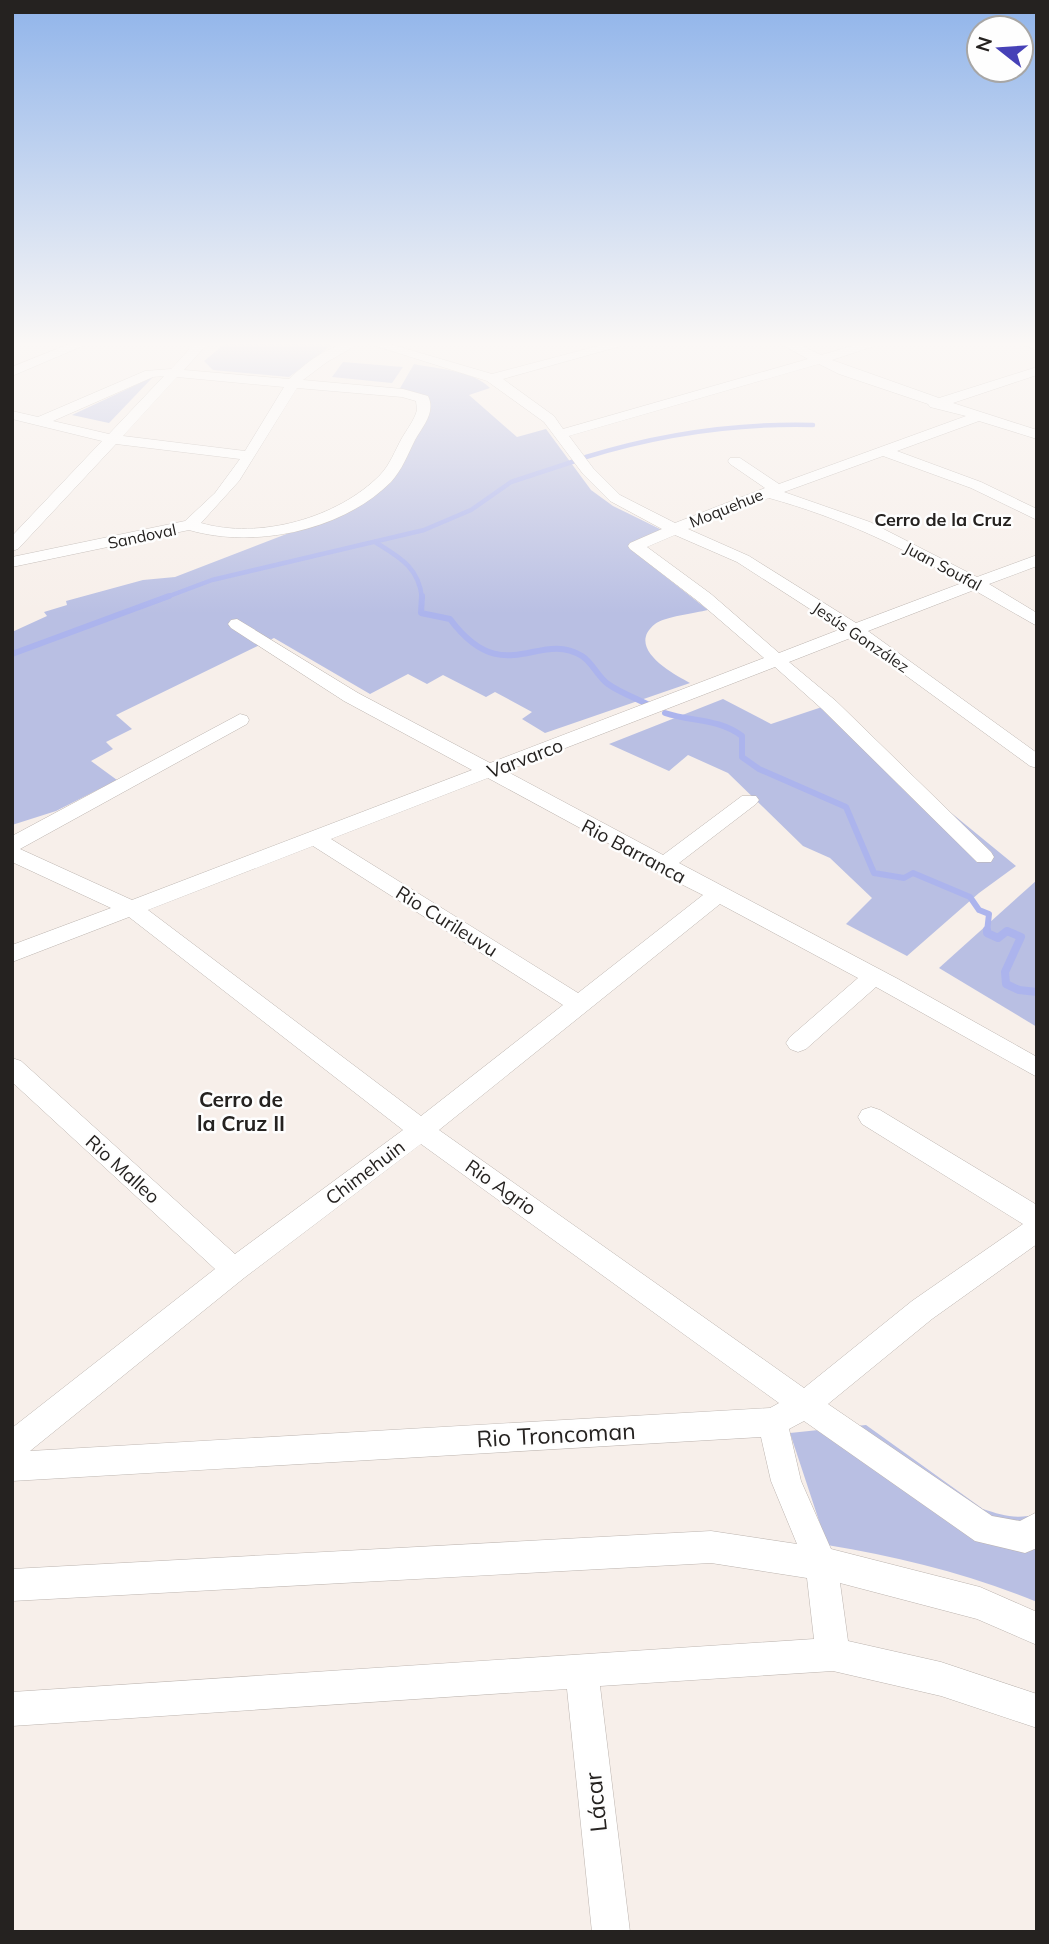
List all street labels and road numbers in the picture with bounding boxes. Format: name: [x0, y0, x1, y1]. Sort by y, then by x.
street label: Moquehue: [686, 484, 766, 532]
street label: Sandoval: [106, 519, 178, 553]
street label: Juan Soufal: [901, 537, 985, 595]
street label: Jesús González: [809, 597, 913, 677]
street label: Varvarco: [484, 733, 566, 783]
street label: Rio Barranca: [578, 813, 690, 889]
street label: Rio Curileuvu: [392, 880, 502, 962]
street label: Rio Malleo: [81, 1129, 165, 1209]
street label: Chimehuin: [320, 1134, 410, 1210]
street label: Rio Agrio: [461, 1154, 541, 1220]
street label: Rio Troncoman: [476, 1416, 636, 1453]
street label: Lácar: [578, 1770, 613, 1833]

